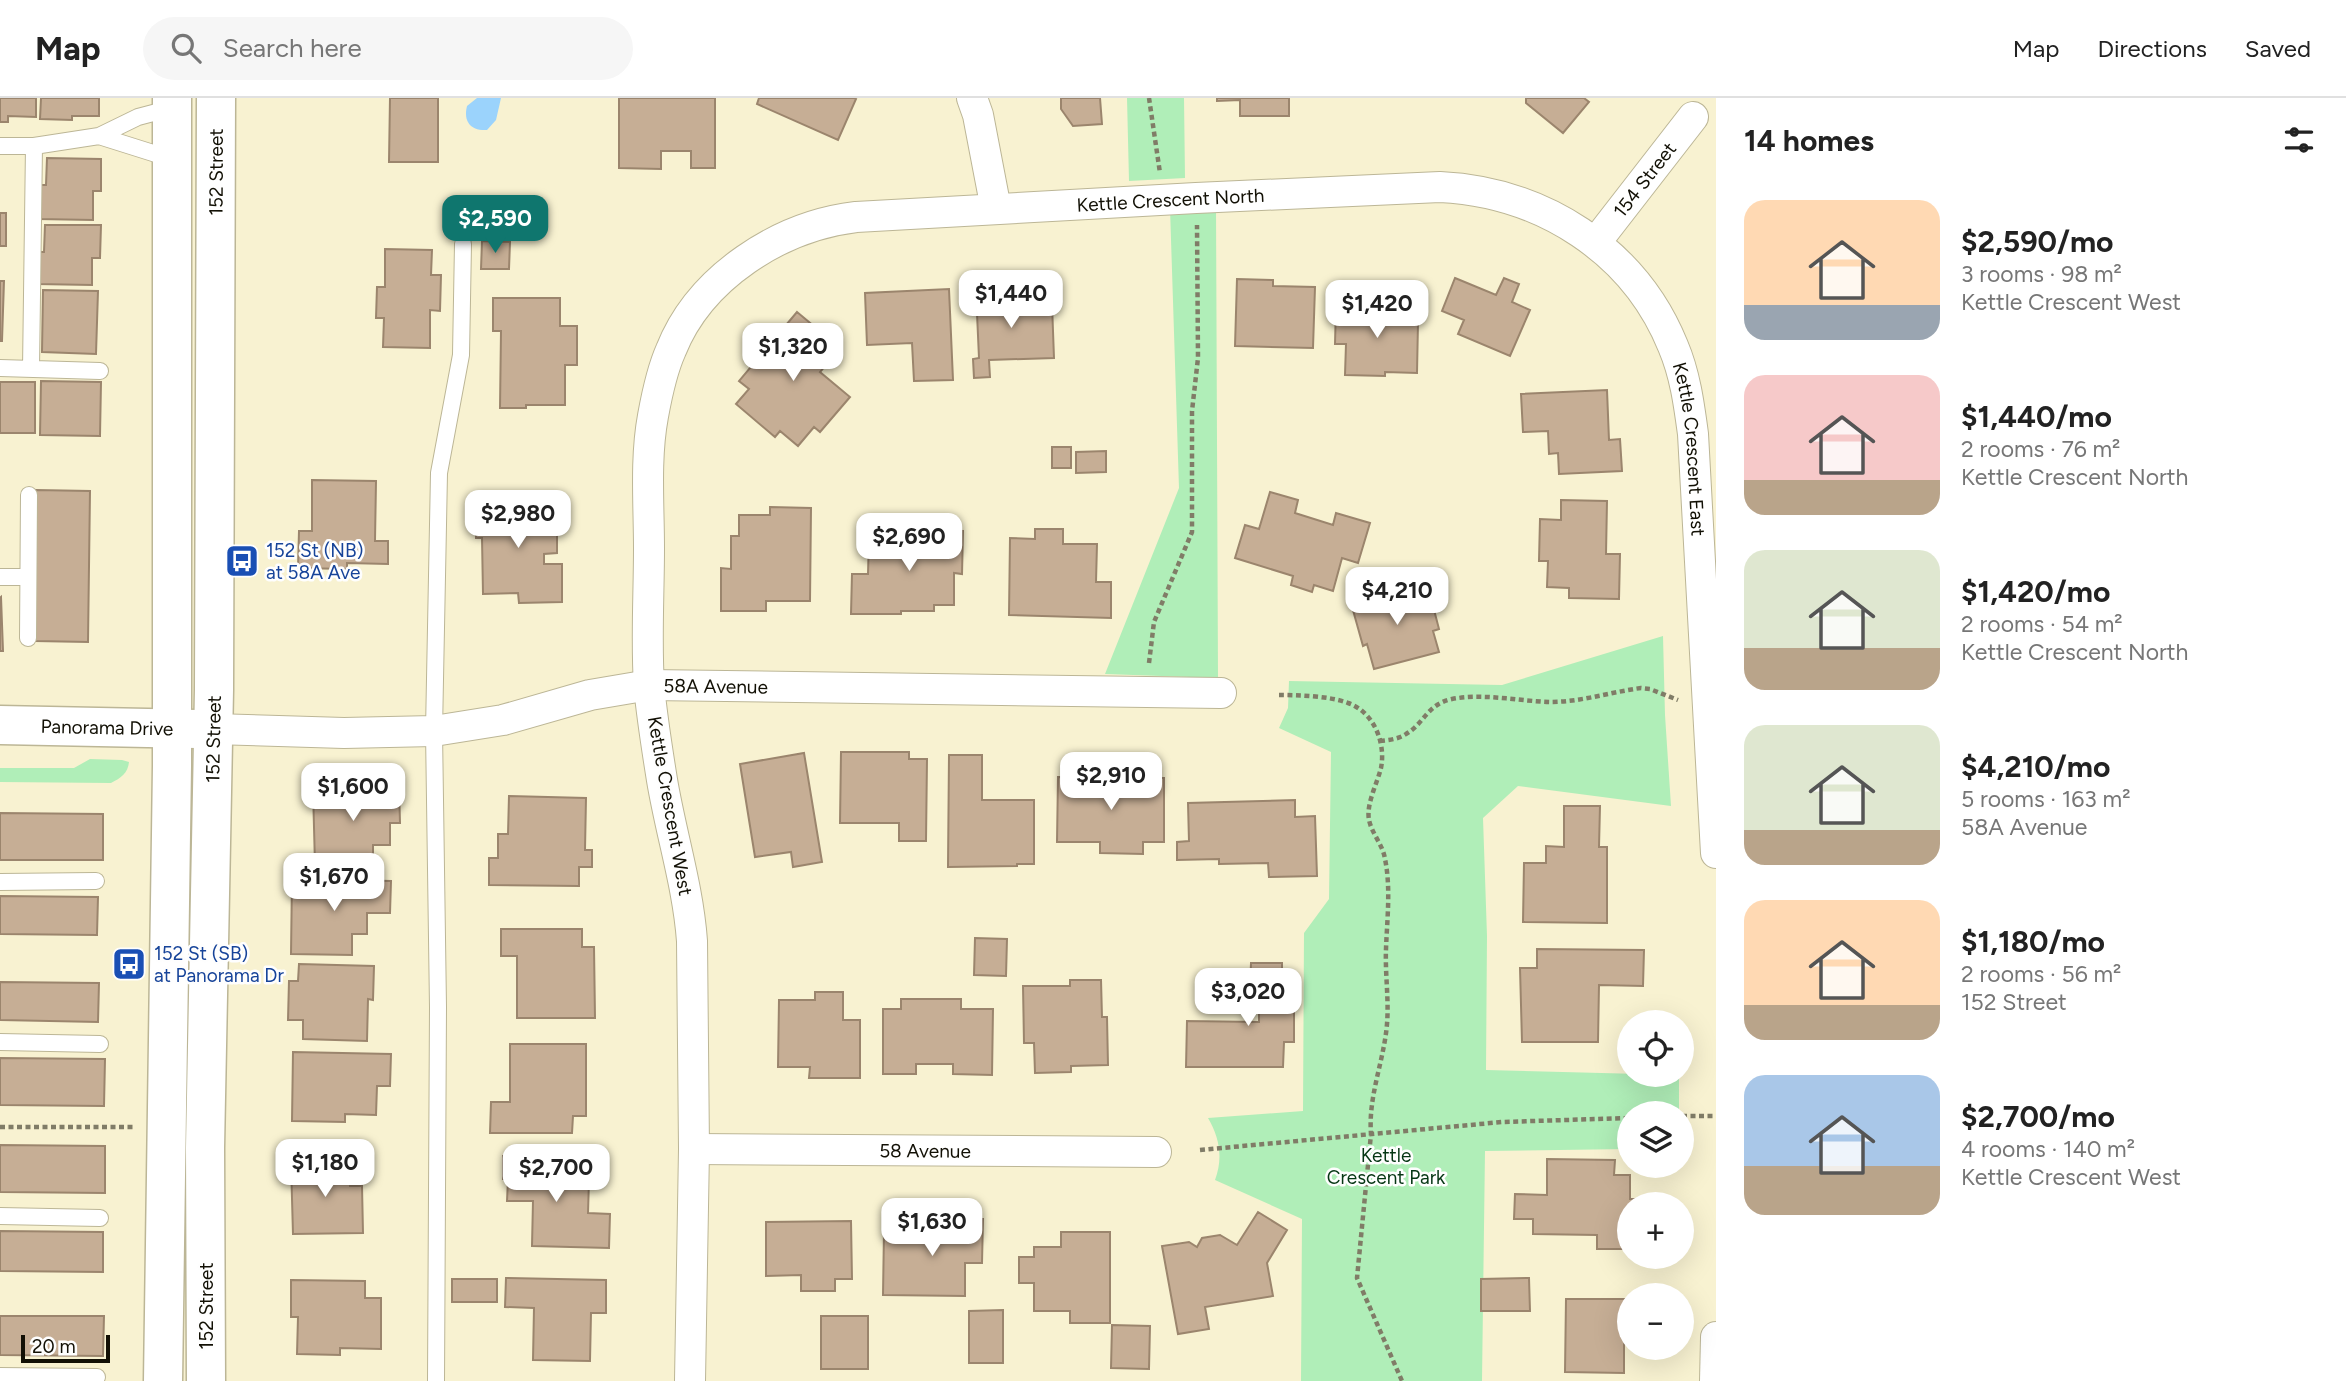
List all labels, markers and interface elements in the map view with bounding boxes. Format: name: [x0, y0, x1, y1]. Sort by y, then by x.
search box: [143, 17, 633, 80]
text: Map: [35, 29, 101, 68]
icon: search: [167, 29, 205, 67]
text: Search here: [223, 32, 362, 64]
text: Map: [2013, 34, 2059, 63]
text: Directions: [2097, 34, 2207, 63]
text: Saved: [2245, 34, 2311, 63]
icon: filters: [2280, 121, 2318, 159]
text: 14 homes: [1744, 122, 1874, 159]
street label: 152 Street: [204, 128, 227, 216]
street label: 154 Street: [1608, 138, 1681, 222]
street label: Kettle Crescent North: [1076, 183, 1265, 216]
pin: $2,590: [438, 195, 552, 255]
text: $2,590: [458, 204, 532, 232]
text: $2,590/mo: [1961, 223, 2114, 260]
icon: home: [1800, 228, 1884, 312]
text: 3 rooms · 98 m²: [1961, 260, 2122, 288]
pin: $1,440: [954, 271, 1068, 330]
text: $1,440: [975, 279, 1047, 307]
pin: $1,420: [1320, 280, 1434, 340]
text: Kettle Crescent West: [1961, 288, 2181, 316]
text: $1,420: [1341, 289, 1413, 317]
pin: $1,320: [736, 324, 850, 383]
text: $1,320: [758, 332, 828, 360]
street label: Kettle Crescent East: [1668, 359, 1710, 537]
text: $1,440/mo: [1961, 398, 2112, 435]
icon: home: [1800, 403, 1884, 487]
text: 2 rooms · 76 m²: [1961, 435, 2120, 463]
text: Kettle Crescent North: [1961, 463, 2188, 491]
pin: $2,980: [461, 490, 575, 550]
text: $2,980: [481, 499, 555, 527]
pin: $2,690: [852, 514, 966, 573]
text: $2,690: [872, 522, 946, 550]
place label: 152 St (NB) at 58A Ave: [266, 539, 363, 584]
bus stop icon: 152 St (NB) at 58A Ave: [223, 542, 261, 580]
pin: $4,210: [1340, 568, 1454, 627]
text: $1,420/mo: [1961, 573, 2110, 610]
text: $4,210: [1361, 576, 1433, 604]
icon: home: [1800, 578, 1884, 662]
text: 2 rooms · 54 m²: [1961, 610, 2123, 638]
text: Kettle Crescent North: [1961, 638, 2188, 666]
street label: 58A Avenue: [663, 674, 768, 698]
street label: 152 Street: [201, 695, 225, 783]
street label: Panorama Drive: [40, 714, 174, 740]
street label: Kettle Crescent West: [643, 714, 697, 898]
text: $4,210/mo: [1961, 748, 2110, 785]
pin: $2,910: [1054, 752, 1168, 812]
icon: home: [1800, 753, 1884, 837]
text: $2,910: [1076, 761, 1146, 789]
pin: $1,600: [296, 764, 410, 823]
text: $1,600: [317, 772, 389, 800]
text: 5 rooms · 163 m²: [1961, 785, 2130, 813]
text: 58A Avenue: [1961, 813, 2087, 841]
pin: $1,670: [277, 854, 391, 913]
text: $1,670: [299, 862, 369, 890]
text: $1,180/mo: [1961, 923, 2105, 960]
icon: home: [1800, 928, 1884, 1012]
place label: 152 St (SB) at Panorama Dr: [154, 942, 284, 987]
bus stop icon: 152 St (SB) at Panorama Dr: [110, 945, 148, 983]
text: 2 rooms · 56 m²: [1961, 960, 2121, 988]
pin: $3,020: [1191, 968, 1305, 1028]
text: $3,020: [1211, 977, 1285, 1005]
text: 152 Street: [1961, 988, 2067, 1016]
map controls: [1617, 1010, 1694, 1360]
button: locate: [1617, 1010, 1694, 1087]
text: $2,700/mo: [1961, 1098, 2115, 1135]
button: layers: [1617, 1101, 1694, 1178]
icon: home: [1800, 1103, 1884, 1187]
text: 4 rooms · 140 m²: [1961, 1135, 2135, 1163]
street label: 58 Avenue: [879, 1139, 971, 1162]
pin: $1,180: [268, 1140, 382, 1199]
pin: $2,700: [499, 1144, 613, 1204]
park label: Kettle Crescent Park: [1327, 1144, 1446, 1189]
text: $1,180: [291, 1148, 359, 1176]
text: $2,700: [519, 1153, 593, 1181]
text: Kettle Crescent West: [1961, 1163, 2181, 1191]
button: +: [1617, 1192, 1694, 1269]
pin: $1,630: [875, 1198, 989, 1258]
text: $1,630: [897, 1207, 967, 1235]
street label: 152 Street: [195, 1262, 218, 1350]
button: −: [1617, 1283, 1694, 1360]
scale bar: [21, 1332, 110, 1364]
text: 20 m: [32, 1335, 76, 1358]

